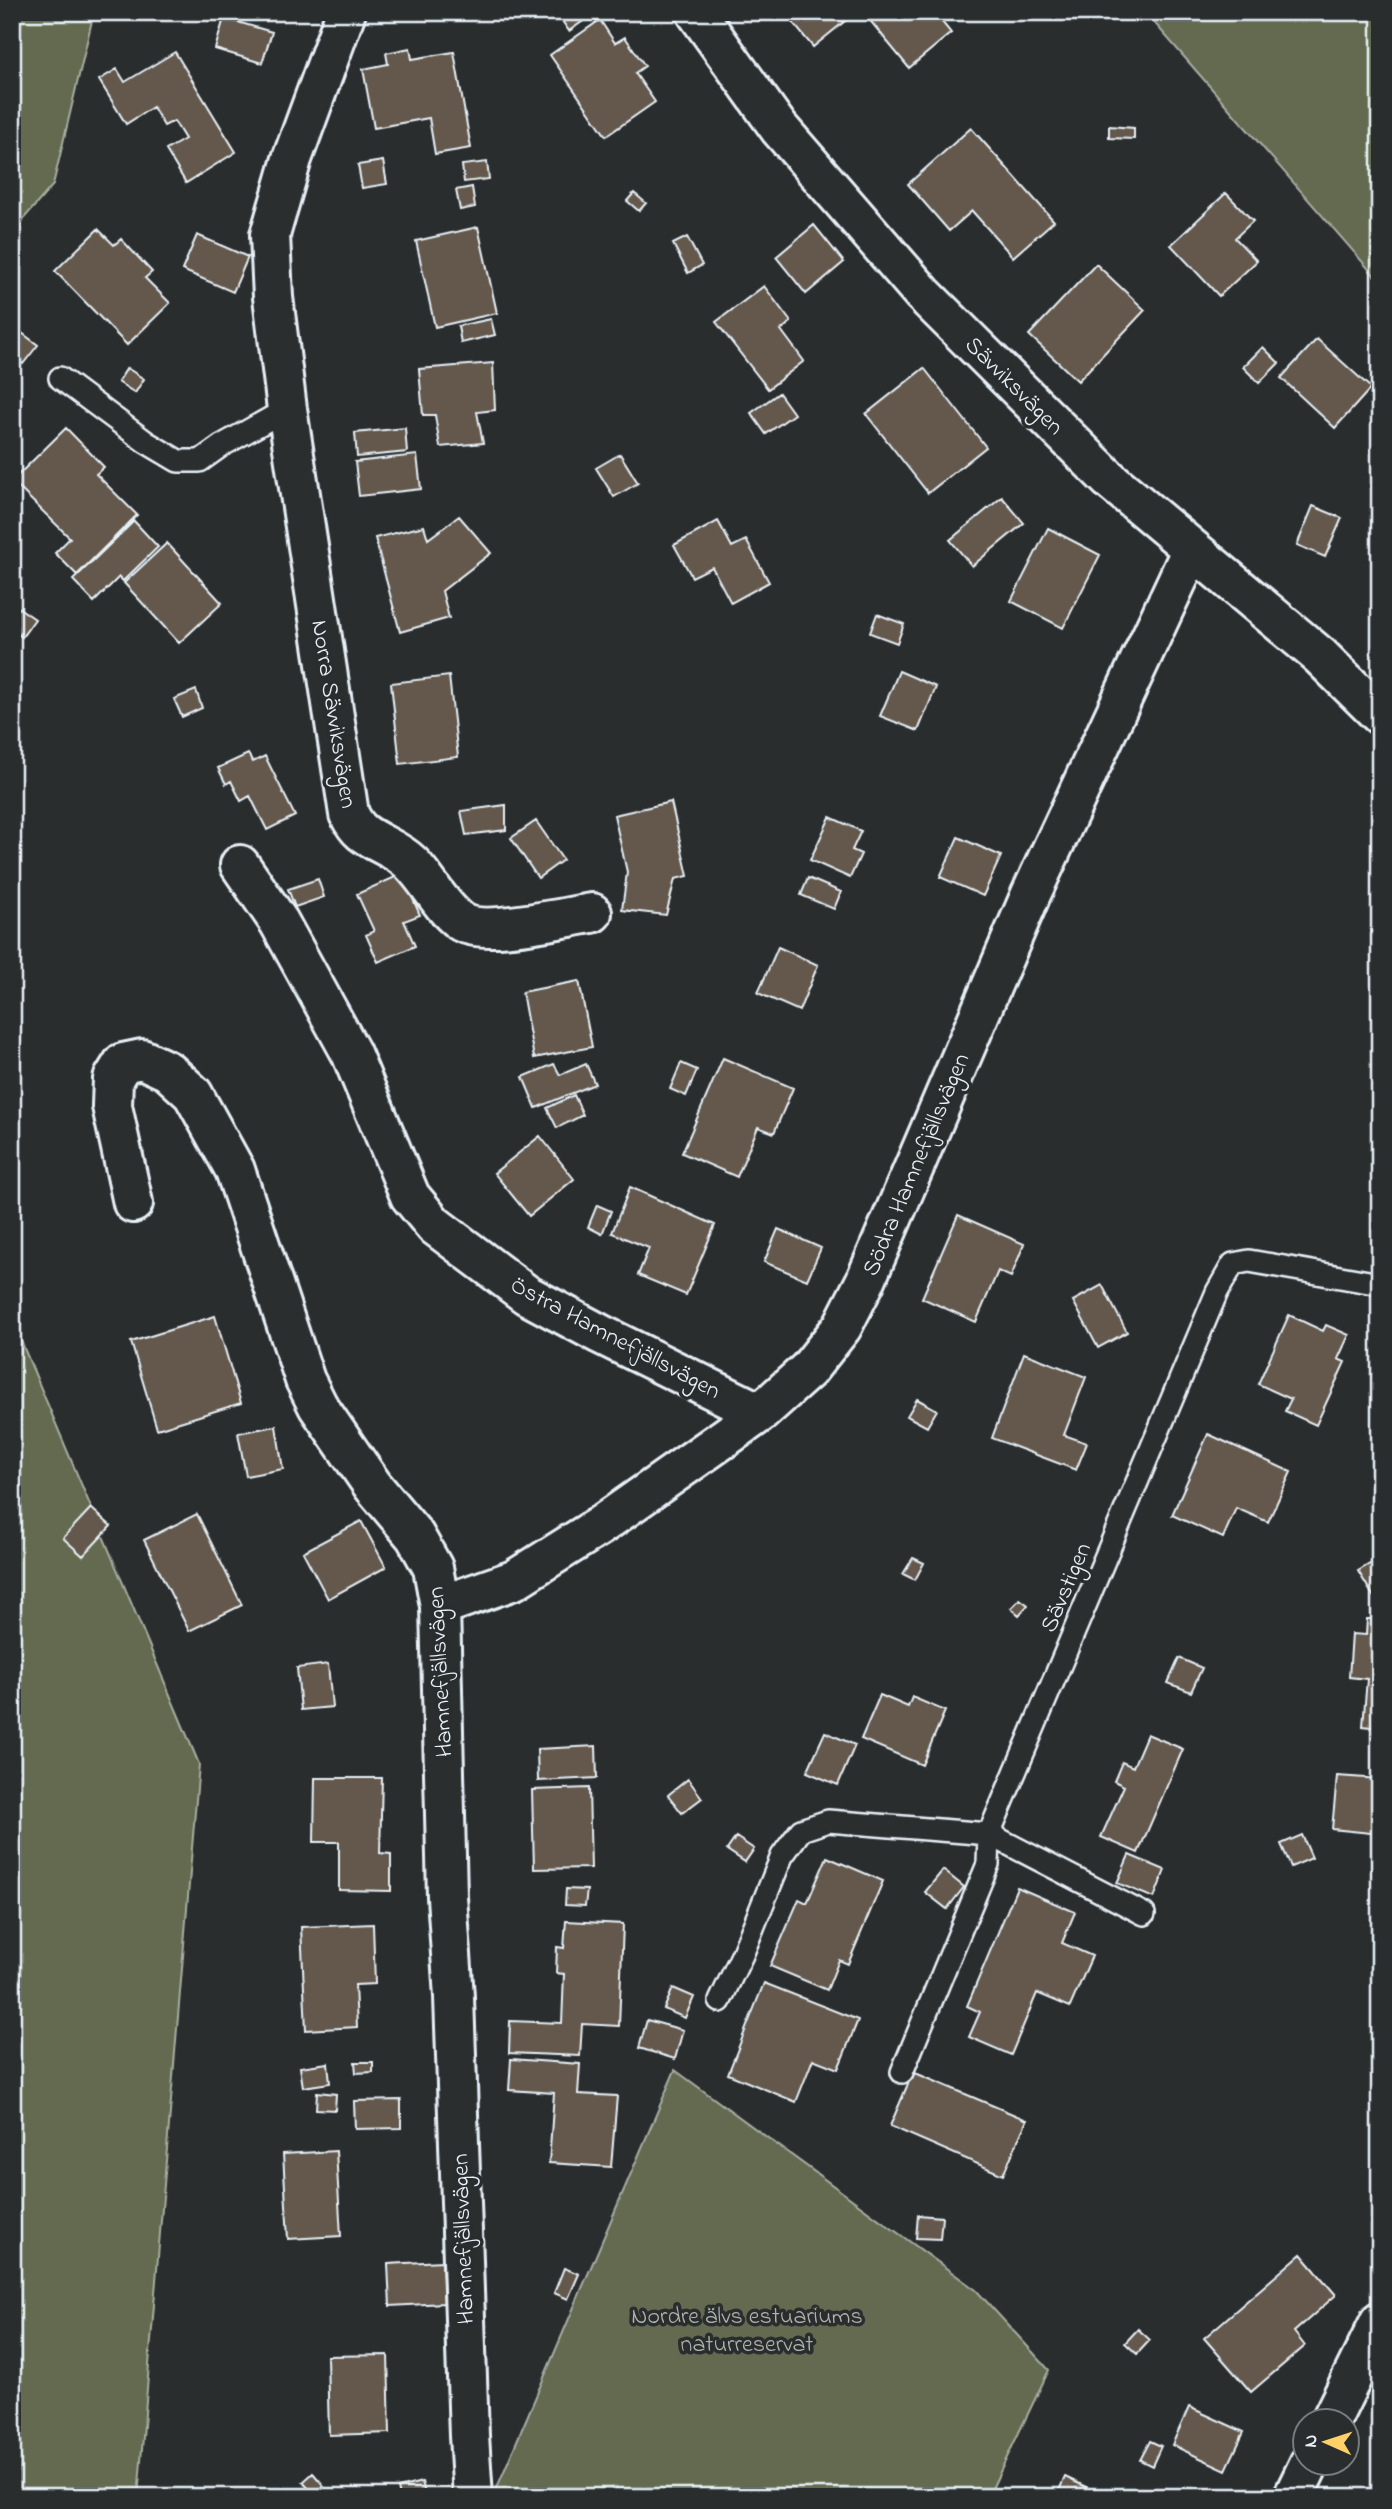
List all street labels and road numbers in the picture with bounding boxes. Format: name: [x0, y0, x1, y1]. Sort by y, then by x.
street label: Sävviksvägen: [956, 329, 1071, 444]
street label: Norra Sävviksvägen: [300, 618, 365, 811]
street label: Södra Hamnefjällsvägen: [854, 1048, 980, 1282]
street label: Östra Hamnefjällsvägen: [503, 1269, 726, 1410]
street label: Sävstigen: [1033, 1538, 1102, 1638]
street label: Hamnefjällsvägen: [420, 1585, 463, 1758]
street label: Hamnefjällsvägen: [444, 2153, 485, 2325]

